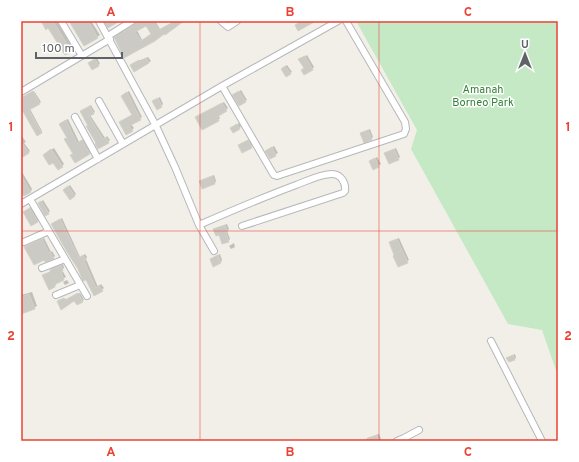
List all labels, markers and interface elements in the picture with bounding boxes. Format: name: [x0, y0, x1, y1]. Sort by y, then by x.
text: A: [106, 5, 116, 21]
text: B: [286, 5, 295, 21]
text: C: [464, 5, 472, 21]
scale bar: [36, 34, 122, 60]
north arrow: [505, 34, 545, 74]
text: U: [521, 38, 529, 52]
text: 100 m: [42, 41, 75, 57]
park label: Amanah Borneo Park: [452, 83, 514, 110]
text: 1: [8, 120, 14, 136]
text: 1: [565, 120, 571, 136]
text: 2: [7, 329, 15, 345]
text: 2: [564, 329, 572, 345]
text: A: [106, 445, 116, 461]
text: B: [286, 445, 295, 461]
text: C: [464, 445, 472, 461]

